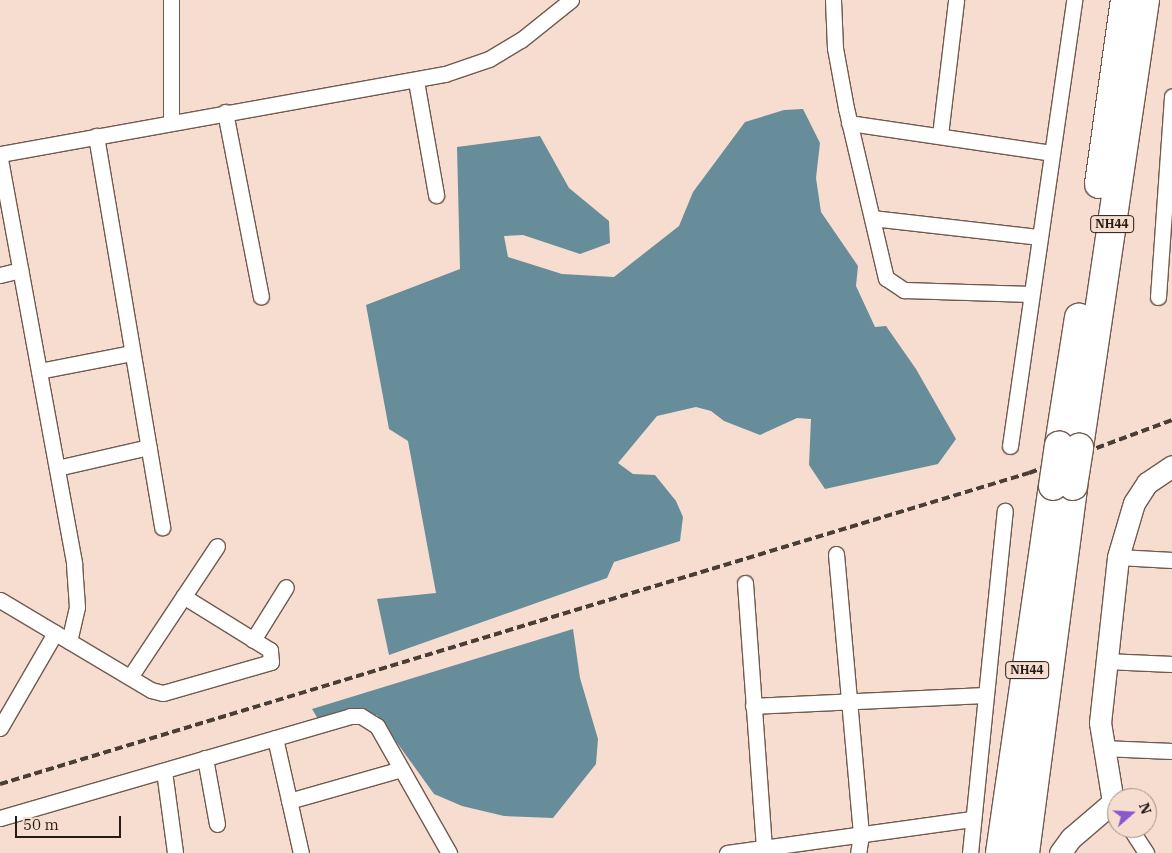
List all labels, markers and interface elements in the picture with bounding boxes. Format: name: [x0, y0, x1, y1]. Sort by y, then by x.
road number: NH44: [1090, 214, 1134, 233]
road number: NH44: [1004, 660, 1050, 680]
north arrow: [1107, 788, 1157, 838]
text: N: [1135, 800, 1156, 817]
scale bar: [18, 806, 124, 838]
text: 50 m: [23, 815, 59, 834]

